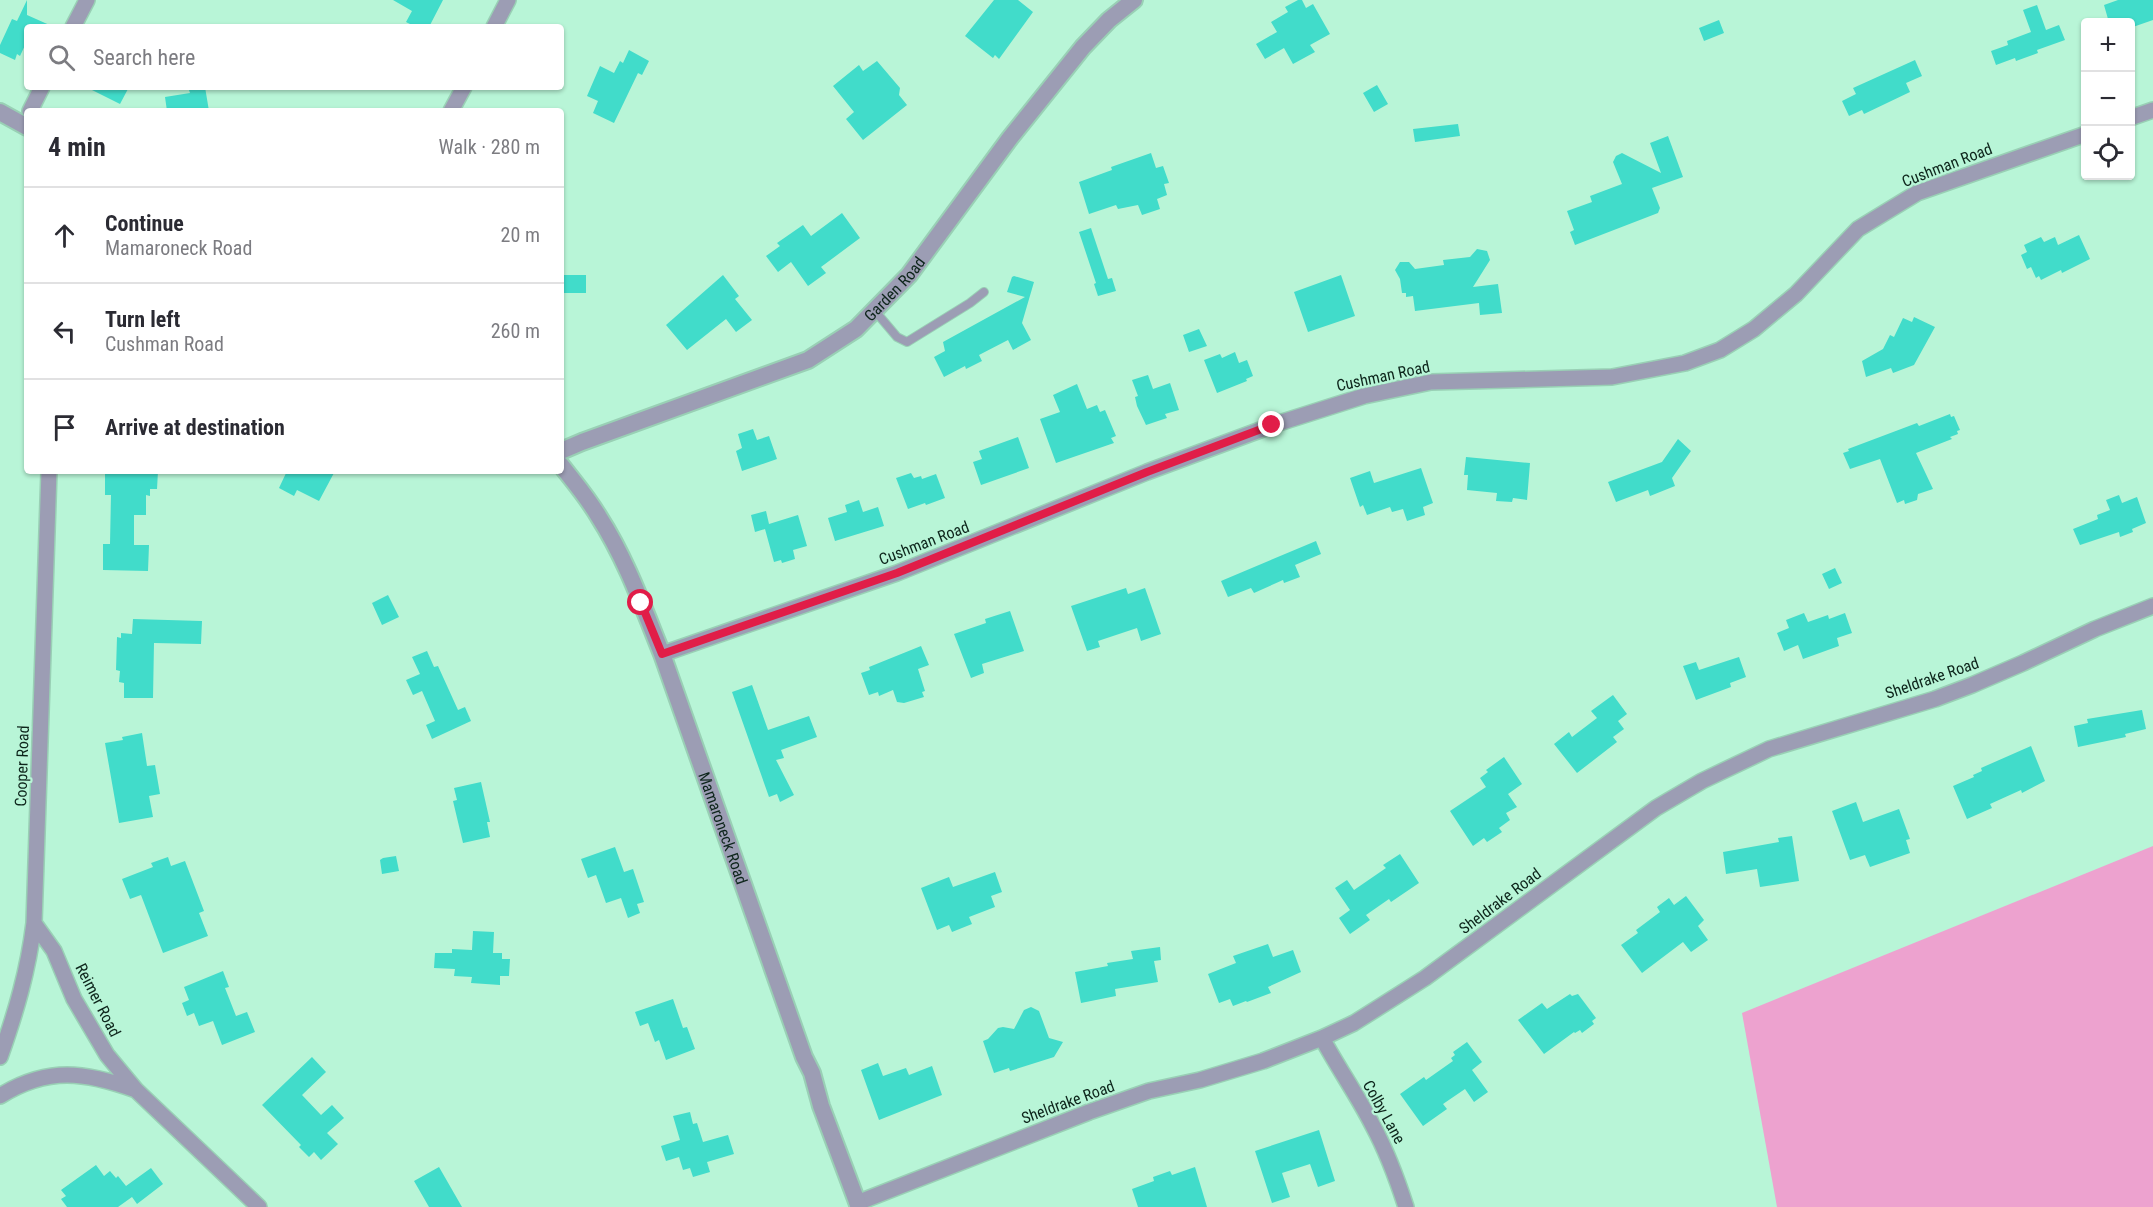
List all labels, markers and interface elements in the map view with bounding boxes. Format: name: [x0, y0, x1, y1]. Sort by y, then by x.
map controls: [2081, 18, 2135, 180]
button: +: [2081, 18, 2135, 72]
search box: [24, 24, 564, 90]
icon: search: [45, 41, 78, 74]
text: Search here: [93, 45, 195, 70]
button: −: [2081, 72, 2135, 126]
button: locate: [2081, 126, 2135, 180]
text: 4 min: [48, 132, 106, 162]
text: Walk · 280 m: [439, 135, 540, 159]
street label: Cushman Road: [1899, 139, 1995, 191]
text: Continue: [105, 211, 184, 236]
icon: ahead: [48, 219, 81, 252]
text: 20 m: [501, 223, 540, 247]
text: Mamaroneck Road: [105, 236, 252, 260]
street label: Garden Road: [860, 253, 929, 325]
text: Turn left: [105, 307, 180, 332]
icon: left: [48, 315, 81, 348]
text: 260 m: [491, 319, 540, 343]
text: Cushman Road: [105, 332, 224, 356]
street label: Cushman Road: [1335, 357, 1431, 395]
icon: arrive: [48, 411, 81, 444]
route end: [1258, 411, 1284, 437]
text: Arrive at destination: [105, 415, 285, 440]
street label: Cushman Road: [876, 517, 972, 569]
route start: [627, 589, 653, 615]
street label: Sheldrake Road: [1883, 653, 1981, 703]
street label: Cooper Road: [11, 725, 33, 807]
street label: Mamaroneck Road: [695, 769, 752, 887]
street label: Sheldrake Road: [1455, 864, 1545, 938]
street label: Reimer Road: [71, 960, 125, 1040]
street label: Sheldrake Road: [1019, 1076, 1117, 1128]
street label: Colby Lane: [1359, 1077, 1409, 1147]

